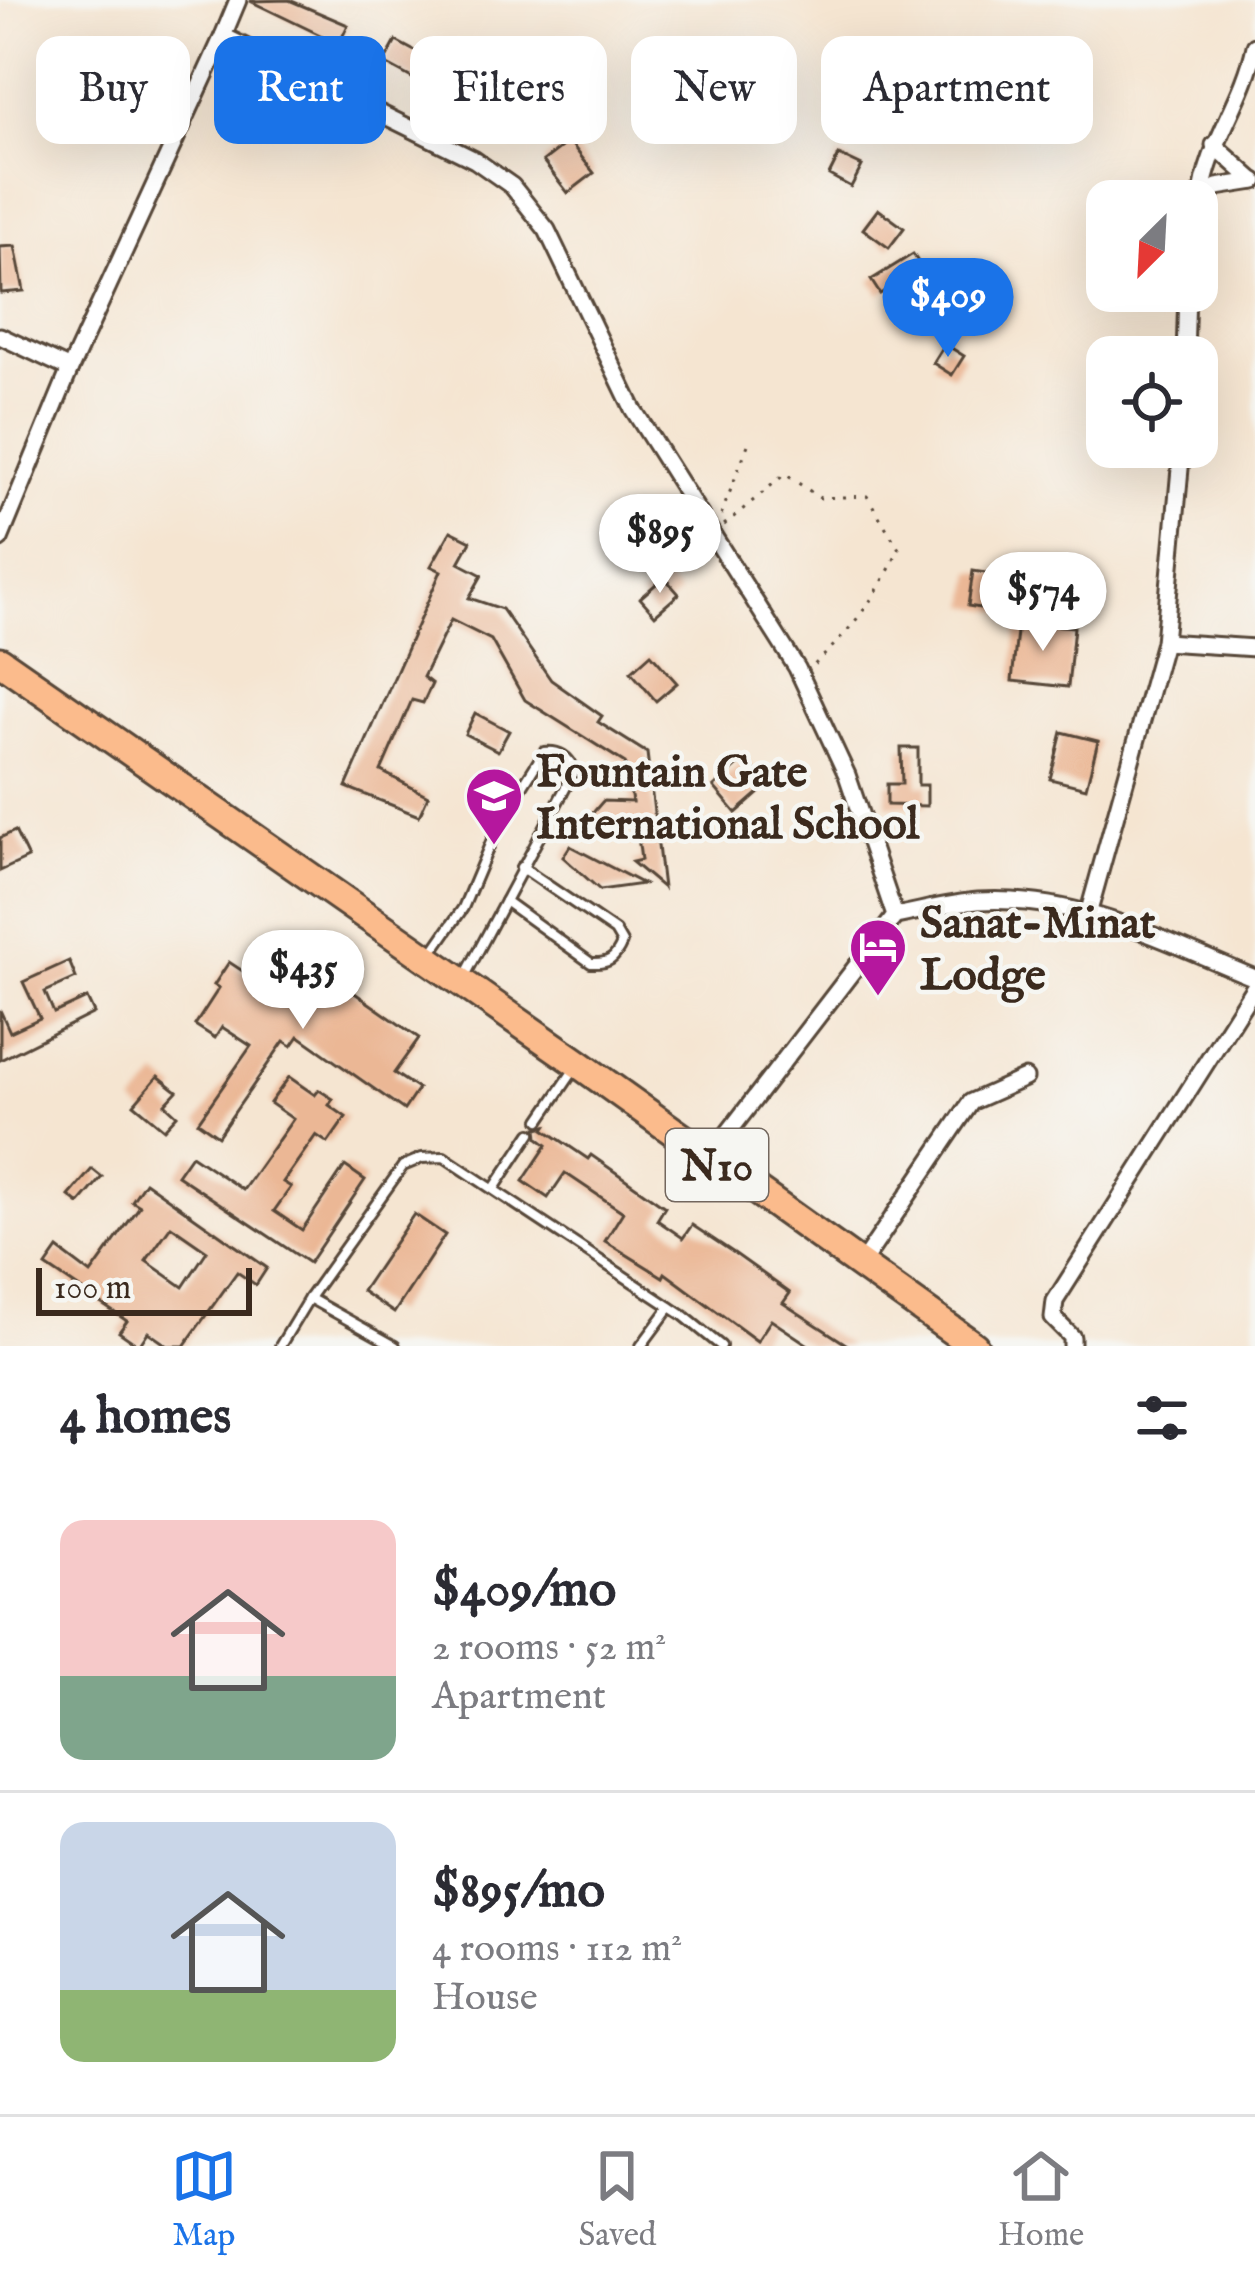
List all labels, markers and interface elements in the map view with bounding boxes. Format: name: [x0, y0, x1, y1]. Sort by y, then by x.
chip: Buy: [36, 36, 190, 144]
chip: Rent: [214, 36, 386, 144]
chip: Filters: [410, 36, 607, 144]
chip: New: [631, 36, 797, 144]
chip: Apartment: [821, 36, 1093, 144]
north arrow: [1086, 180, 1218, 312]
map controls: [1086, 180, 1218, 468]
pin: $409: [877, 258, 1019, 360]
text: $409: [910, 272, 986, 321]
button: locate: [1086, 336, 1218, 468]
pin: $895: [589, 494, 731, 596]
text: $895: [626, 508, 694, 557]
pin: $574: [972, 552, 1114, 654]
text: $574: [1007, 566, 1079, 615]
place label: Fountain Gate International School: [536, 745, 920, 854]
school or university icon: Fountain Gate International School: [463, 765, 525, 847]
place label: Sanat-Minat Lodge: [920, 896, 1156, 1005]
hotel icon: Sanat-Minat Lodge: [847, 916, 909, 998]
pin: $435: [232, 930, 374, 1032]
text: $435: [268, 944, 338, 993]
road number: N10: [666, 1129, 768, 1201]
scale bar: [36, 1262, 252, 1315]
text: 100 m: [54, 1268, 131, 1310]
icon: filters: [1129, 1385, 1195, 1451]
text: 4 homes: [60, 1386, 231, 1451]
text: $409/mo: [432, 1559, 616, 1624]
icon: home: [156, 1568, 300, 1712]
text: 2 rooms · 52 m²: [432, 1624, 666, 1673]
text: Apartment: [432, 1673, 606, 1722]
text: $895/mo: [432, 1860, 605, 1925]
icon: home: [156, 1870, 300, 2014]
text: 4 rooms · 112 m²: [432, 1925, 682, 1974]
text: House: [432, 1974, 538, 2023]
tab: Map: [171, 2143, 237, 2257]
tab: Saved: [578, 2143, 656, 2257]
tab: Home: [998, 2143, 1084, 2257]

